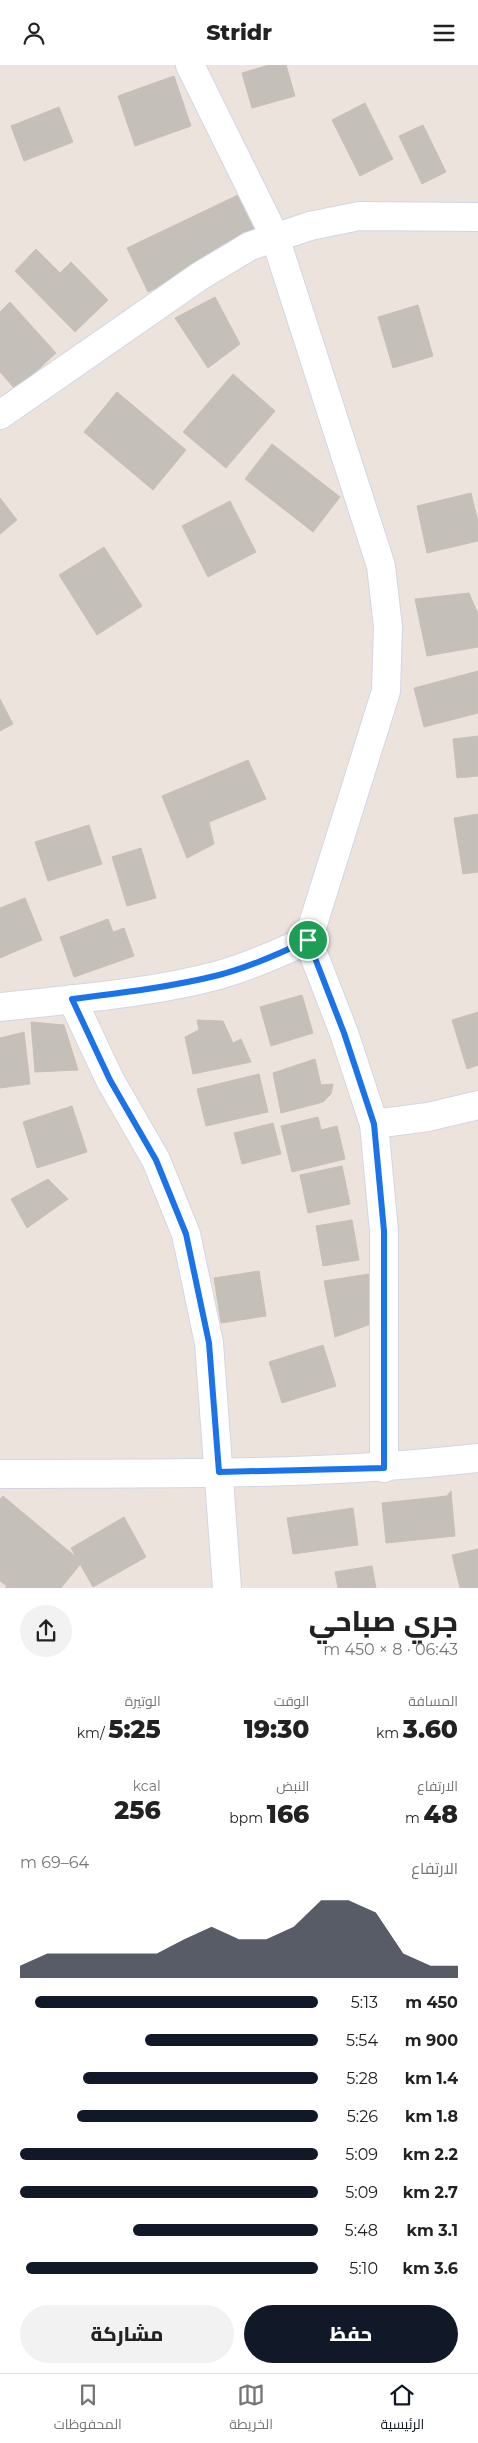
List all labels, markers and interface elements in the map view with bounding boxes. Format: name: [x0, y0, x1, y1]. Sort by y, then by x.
icon: person: [20, 19, 48, 47]
text: Stridr: [206, 19, 272, 46]
icon: menu: [430, 19, 458, 47]
pin: [287, 919, 329, 961]
icon: arrive: [294, 926, 322, 954]
text: جري صباحي: [309, 1604, 458, 1638]
button: share: [20, 1605, 72, 1657]
text: 06:43 · 8 × 450 m: [323, 1640, 458, 1659]
text: الوتيرة: [125, 1692, 161, 1710]
text: الوقت: [274, 1692, 309, 1710]
text: المسافة: [408, 1692, 458, 1710]
text: 5:25: [108, 1714, 161, 1744]
text: 19:30: [244, 1714, 309, 1744]
text: 3.60: [403, 1714, 458, 1744]
text: /km: [77, 1724, 108, 1742]
text: km: [376, 1724, 403, 1742]
text: kcal: [133, 1777, 161, 1795]
text: النبض: [276, 1777, 309, 1795]
text: الارتفاع: [417, 1777, 458, 1795]
text: 256: [114, 1795, 161, 1825]
text: 166: [267, 1799, 309, 1829]
text: 48: [424, 1799, 458, 1829]
text: bpm: [229, 1809, 267, 1827]
text: m: [405, 1809, 424, 1827]
text: 64–69 m: [20, 1853, 89, 1872]
text: الارتفاع: [411, 1859, 458, 1878]
text: 5:13: [351, 1993, 378, 2012]
text: 450 m: [405, 1993, 458, 2012]
text: 5:54: [346, 2031, 378, 2050]
text: 900 m: [405, 2031, 458, 2050]
text: 5:28: [346, 2069, 378, 2088]
text: 1.4 km: [405, 2069, 458, 2088]
text: 5:26: [347, 2107, 378, 2126]
text: 1.8 km: [405, 2107, 458, 2126]
text: 5:09: [345, 2145, 378, 2164]
text: 2.2 km: [403, 2145, 458, 2164]
text: 5:09: [345, 2183, 378, 2202]
text: 2.7 km: [403, 2183, 458, 2202]
text: 5:48: [345, 2221, 378, 2240]
text: 3.1 km: [407, 2221, 458, 2240]
text: 5:10: [349, 2259, 378, 2278]
text: 3.6 km: [403, 2259, 458, 2278]
button: مشاركة: [20, 2305, 234, 2363]
button: حفظ: [244, 2305, 458, 2363]
tab: المحفوظات: [54, 2381, 122, 2437]
tab: الخريطة: [229, 2381, 273, 2437]
tab: الرئيسية: [380, 2381, 424, 2437]

